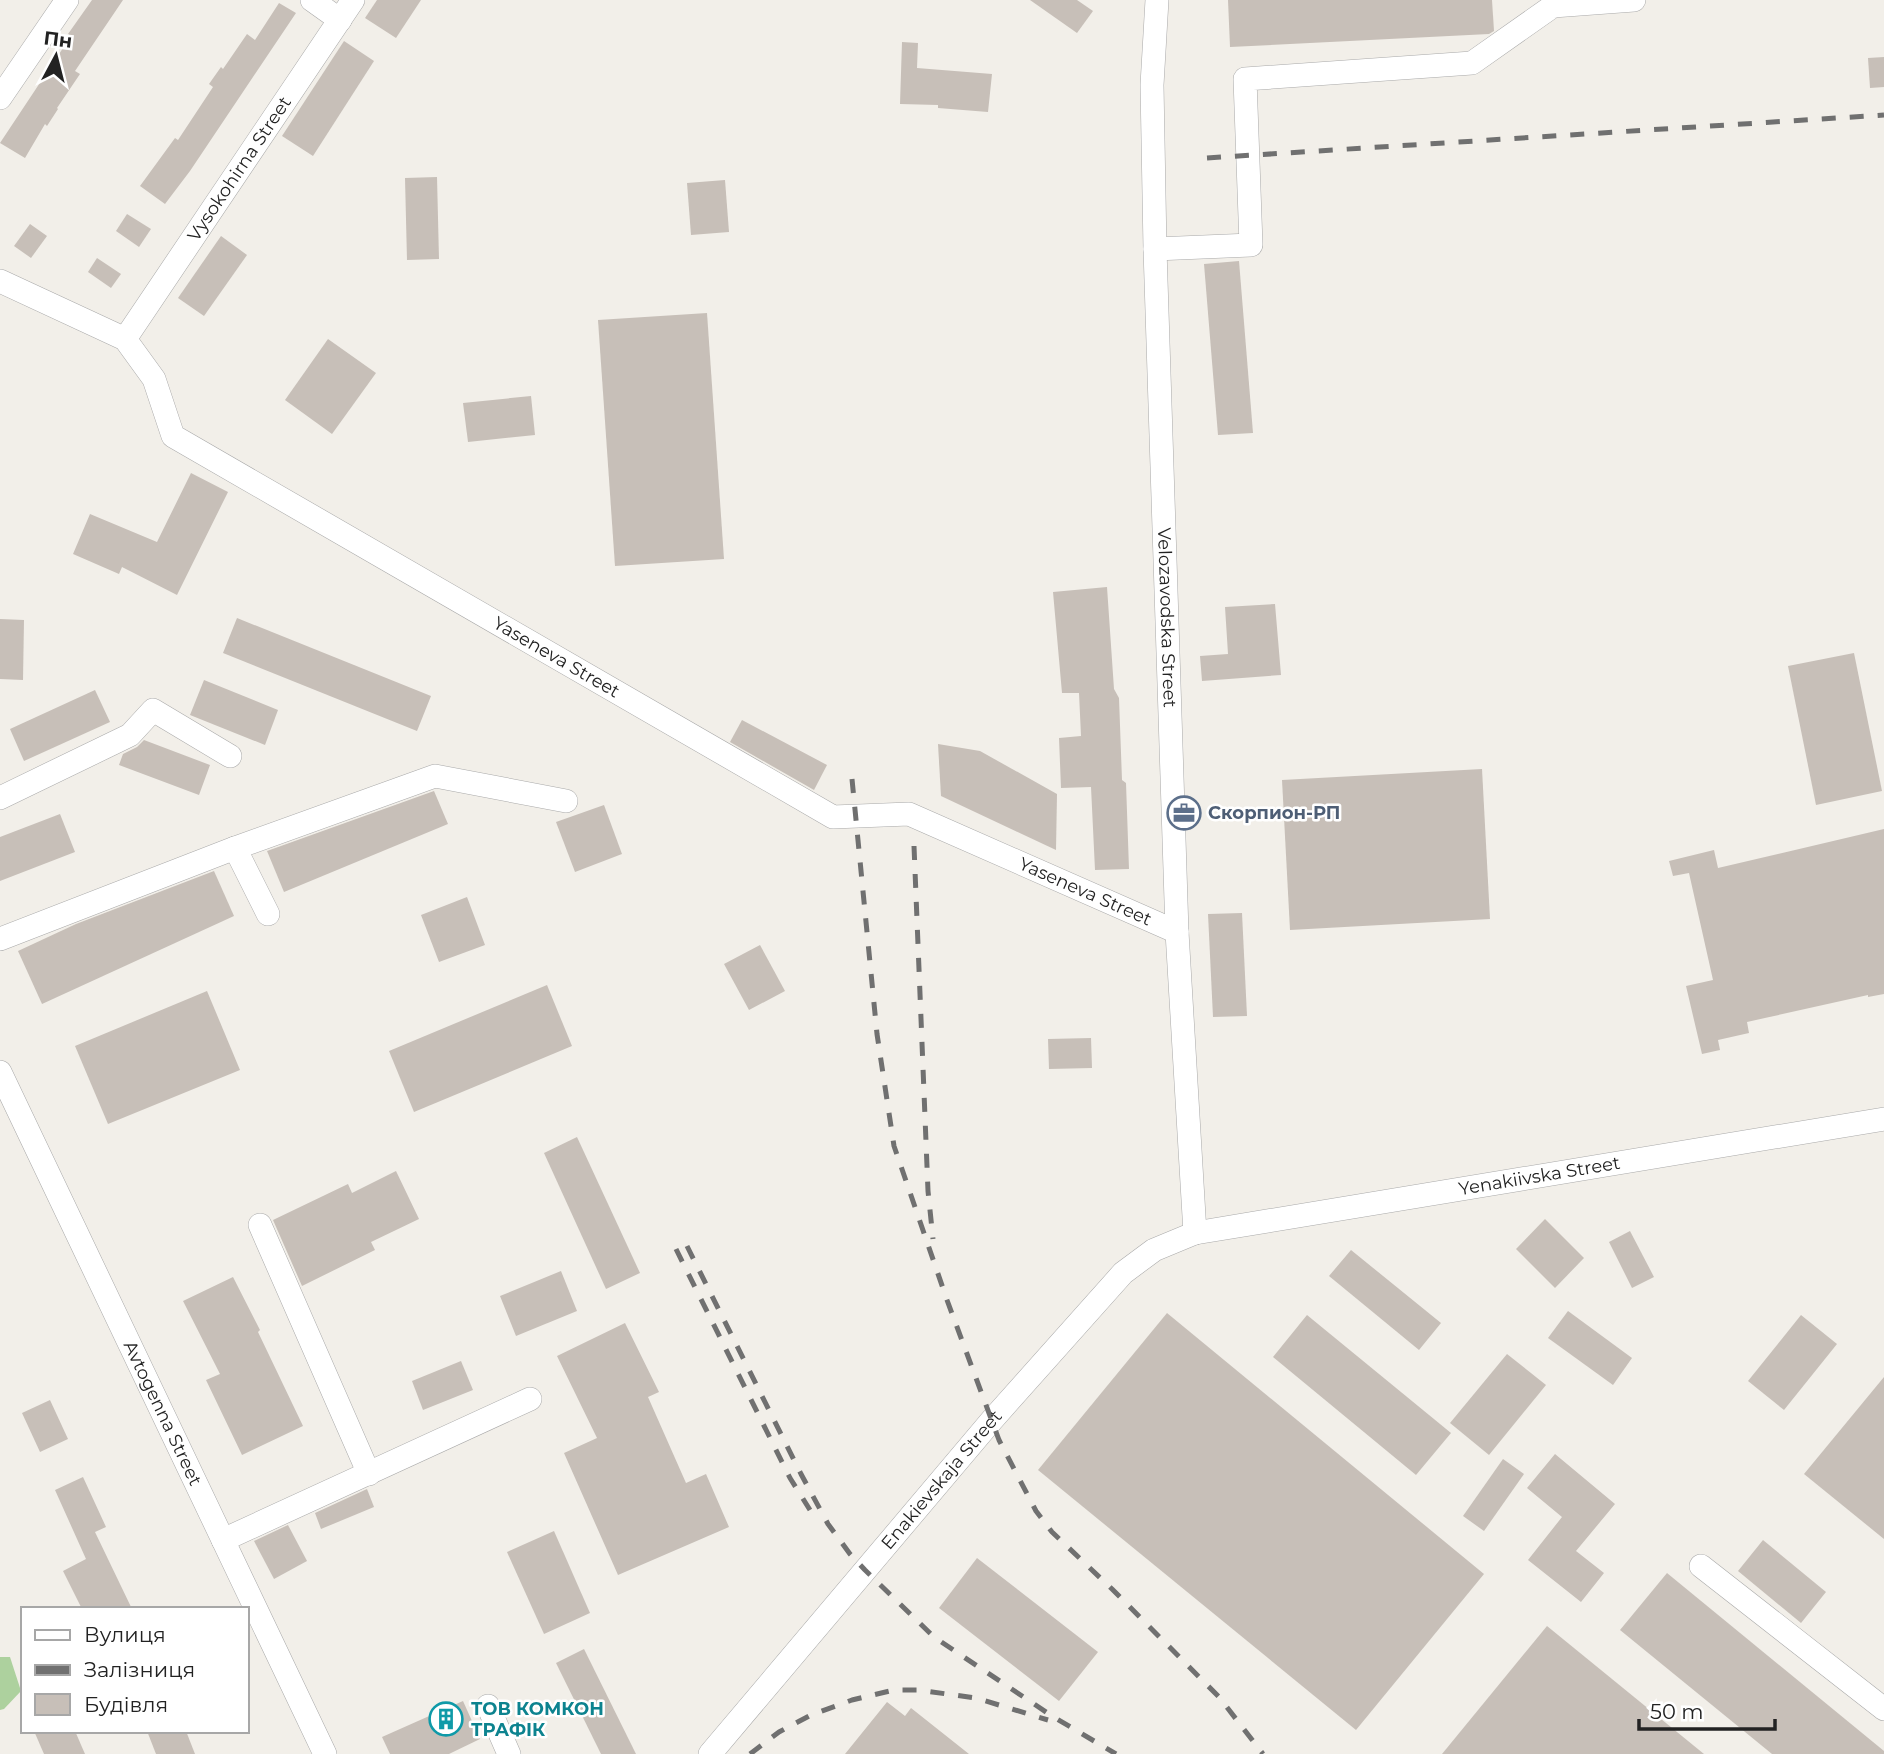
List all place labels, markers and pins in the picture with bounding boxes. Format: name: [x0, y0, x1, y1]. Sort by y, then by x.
office icon: Скорпион-РП: [1165, 794, 1203, 832]
place label: Скорпион-РП: [1208, 802, 1340, 824]
place label: ТОВ КОМКОН ТРАФІК: [471, 1698, 604, 1741]
building icon: ТОВ КОМКОН ТРАФІК: [427, 1700, 465, 1738]

